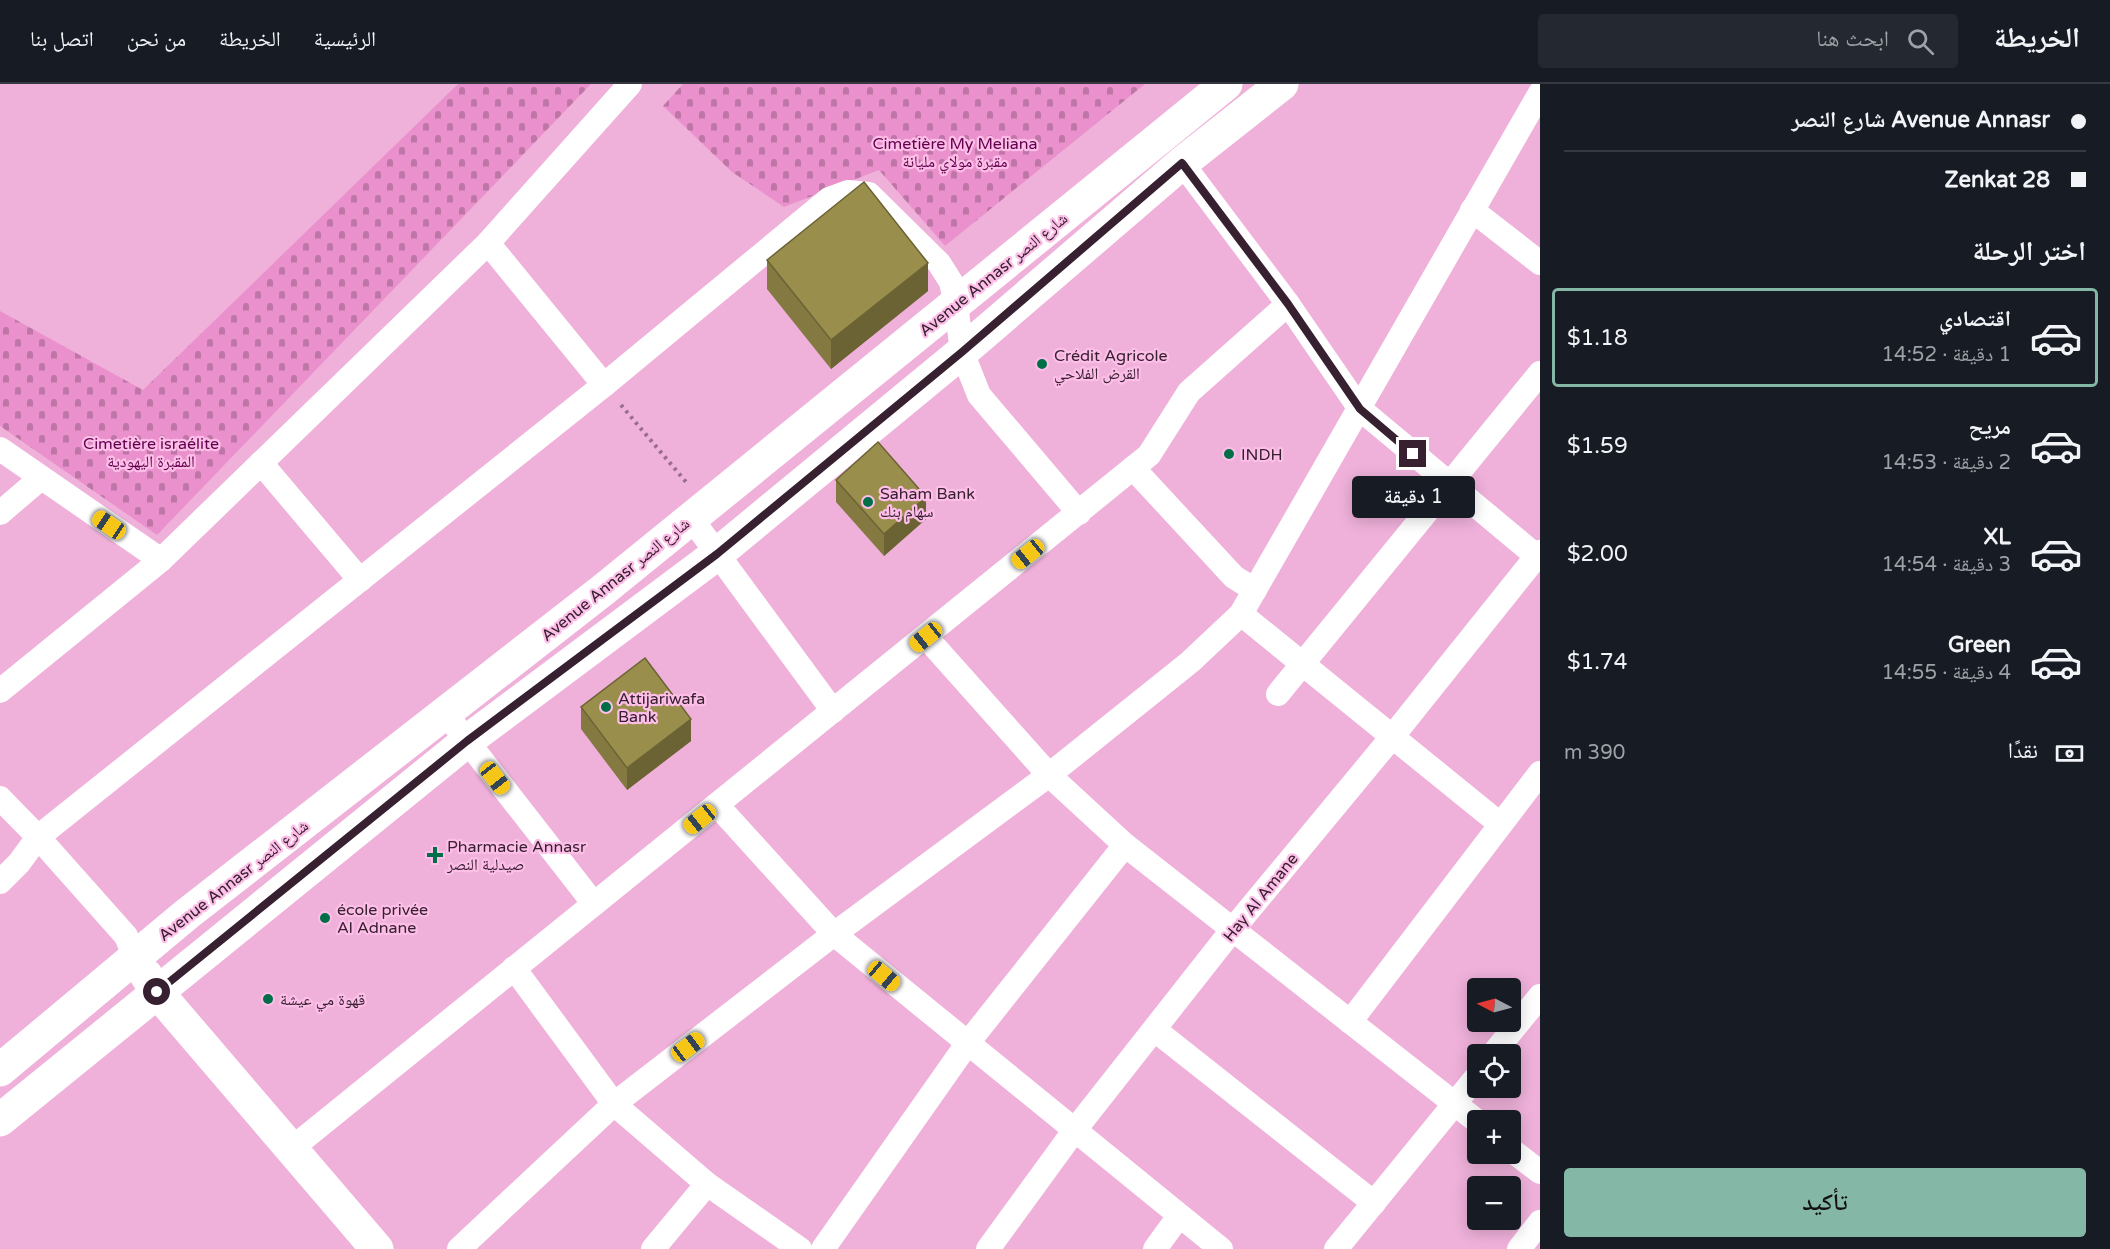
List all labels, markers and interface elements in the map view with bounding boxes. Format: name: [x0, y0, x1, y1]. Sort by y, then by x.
search box: [1538, 14, 1958, 68]
text: الخريطة: [1994, 21, 2080, 55]
icon: search: [1904, 25, 1937, 58]
text: ابحث هنا: [1816, 26, 1889, 52]
text: اتصل بنا: [30, 27, 94, 52]
text: من نحن: [127, 27, 186, 52]
text: الخريطة: [219, 27, 281, 52]
text: الرئيسية: [314, 27, 376, 52]
text: Avenue Annasr شارع النصر: [1792, 107, 2050, 133]
park label: Cimetière My Meliana مقبرة مولاي مليانة: [872, 134, 1038, 174]
text: Zenkat 28: [1944, 167, 2050, 193]
street label: Avenue Annasr شارع النصر: [915, 209, 1072, 341]
text: اختر الرحلة: [1972, 235, 2086, 268]
text: اقتصادي: [1939, 306, 2011, 332]
icon: car: [2029, 311, 2083, 365]
text: $1.18: [1567, 325, 1628, 351]
text: 1 دقيقة · 14:52: [1882, 343, 2011, 367]
place label: Crédit Agricole القرض الفلاحي: [1054, 346, 1168, 386]
marker: Crédit Agricole القرض الفلاحي: [1035, 357, 1049, 371]
text: مريح: [1968, 414, 2011, 440]
icon: car: [2029, 419, 2083, 473]
text: $1.59: [1567, 433, 1628, 459]
park label: Cimetière israélite المقبرة اليهودية: [83, 434, 219, 472]
route end: [1399, 440, 1426, 467]
place label: INDH: [1241, 445, 1283, 465]
marker: INDH: [1222, 447, 1236, 461]
text: 2 دقيقة · 14:53: [1882, 451, 2011, 475]
callout: 1 دقيقة: [1352, 475, 1474, 517]
place label: Saham Bank سهام بنك: [880, 484, 975, 522]
text: 1 دقيقة: [1384, 485, 1443, 509]
marker: Saham Bank سهام بنك: [861, 495, 875, 509]
car: [89, 507, 129, 543]
street label: Avenue Annasr شارع النصر: [537, 514, 694, 646]
text: XL: [1984, 524, 2011, 550]
icon: car: [2029, 527, 2083, 581]
car: [1008, 536, 1048, 572]
text: $2.00: [1567, 541, 1628, 567]
text: 3 دقيقة · 14:54: [1882, 553, 2011, 577]
car: [906, 619, 946, 655]
text: Green: [1948, 632, 2011, 658]
icon: car: [2029, 635, 2083, 689]
text: $1.74: [1567, 649, 1628, 675]
text: 4 دقيقة · 14:55: [1882, 661, 2011, 685]
place label: Attijariwafa Bank: [618, 689, 705, 727]
marker: Attijariwafa Bank: [599, 700, 613, 714]
icon: cash: [2053, 737, 2086, 770]
text: نقدًا: [2008, 738, 2038, 764]
text: 390 m: [1564, 741, 1625, 765]
car: [477, 758, 513, 798]
car: [680, 801, 720, 837]
street label: Avenue Annasr شارع النصر: [155, 816, 313, 946]
place label: Pharmacie Annasr صيدلية النصر: [446, 837, 587, 875]
marker: Pharmacie Annasr صيدلية النصر: [428, 848, 442, 862]
street label: Hay Al Amane: [1219, 849, 1303, 946]
place label: école privée Al Adnane: [337, 900, 428, 938]
marker: école privée Al Adnane: [318, 911, 332, 925]
car: [864, 958, 904, 994]
route start: [143, 978, 170, 1005]
north arrow: [1467, 978, 1521, 1032]
map controls: [1467, 978, 1521, 1230]
place label: قهوة مي عيشة: [280, 990, 365, 1012]
marker: قهوة مي عيشة: [261, 992, 275, 1006]
car: [668, 1029, 708, 1065]
button: locate: [1467, 1044, 1521, 1098]
button: +: [1467, 1110, 1521, 1164]
button: تأكيد: [1564, 1168, 2086, 1237]
button: −: [1467, 1176, 1521, 1230]

